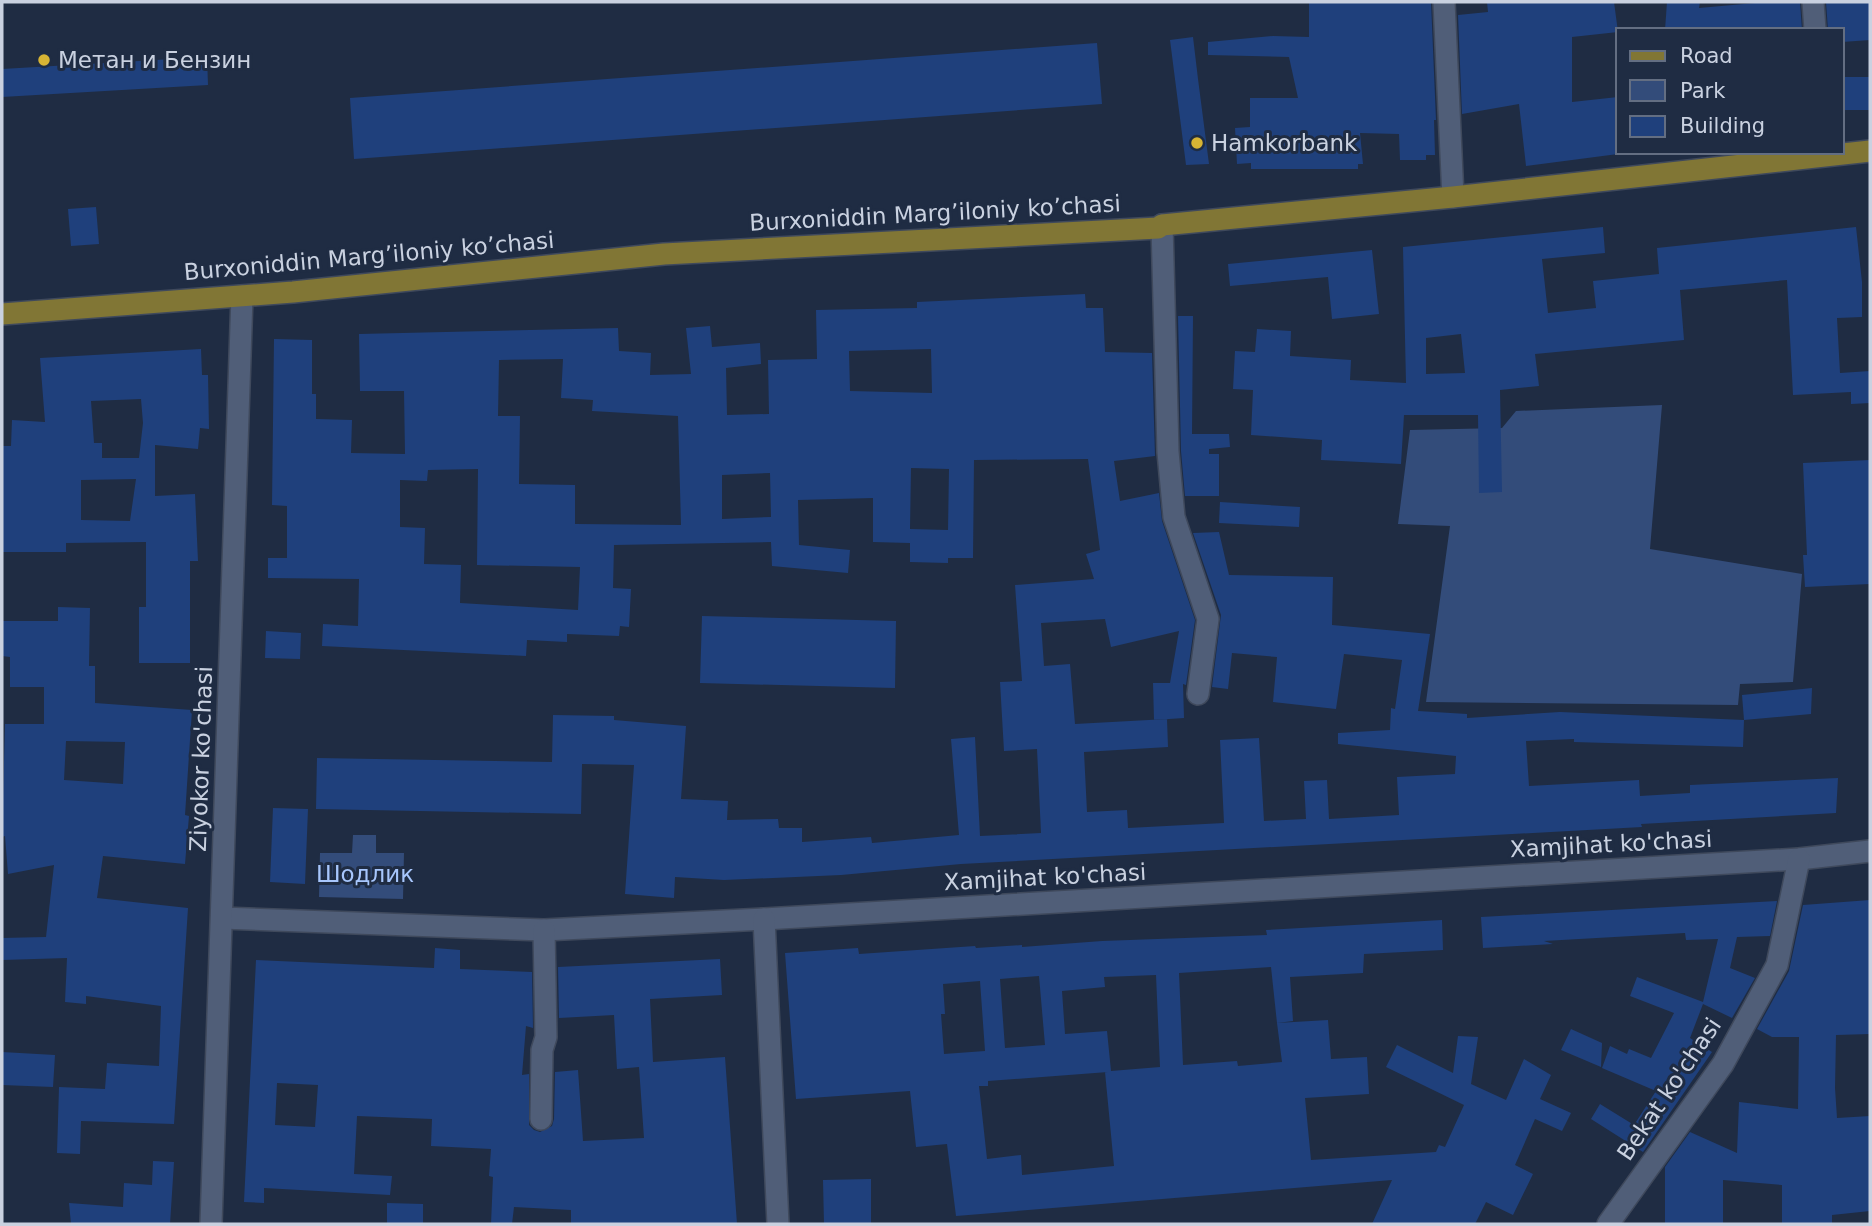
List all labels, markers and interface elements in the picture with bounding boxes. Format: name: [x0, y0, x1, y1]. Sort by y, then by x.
legend: [1616, 28, 1844, 154]
text: Road: [1680, 44, 1733, 68]
place label: Метан и Бензин: [58, 47, 251, 73]
marker: Метан и Бензин: [36, 52, 52, 68]
text: Park: [1680, 79, 1726, 103]
text: Building: [1680, 114, 1765, 138]
place label: Hamkorbank: [1211, 130, 1358, 156]
marker: Hamkorbank: [1189, 135, 1205, 151]
street label: Burxoniddin Marg’iloniy ko’chasi: [749, 190, 1121, 236]
street label: Burxoniddin Marg’iloniy ko’chasi: [183, 227, 555, 285]
street label: Ziyokor ko'chasi: [185, 666, 217, 852]
street label: Xamjihat ko'chasi: [1509, 826, 1713, 862]
street label: Xamjihat ko'chasi: [943, 859, 1147, 895]
park label: Шодлик: [316, 861, 414, 887]
street label: Bekat ko'chasi: [1612, 1013, 1726, 1165]

